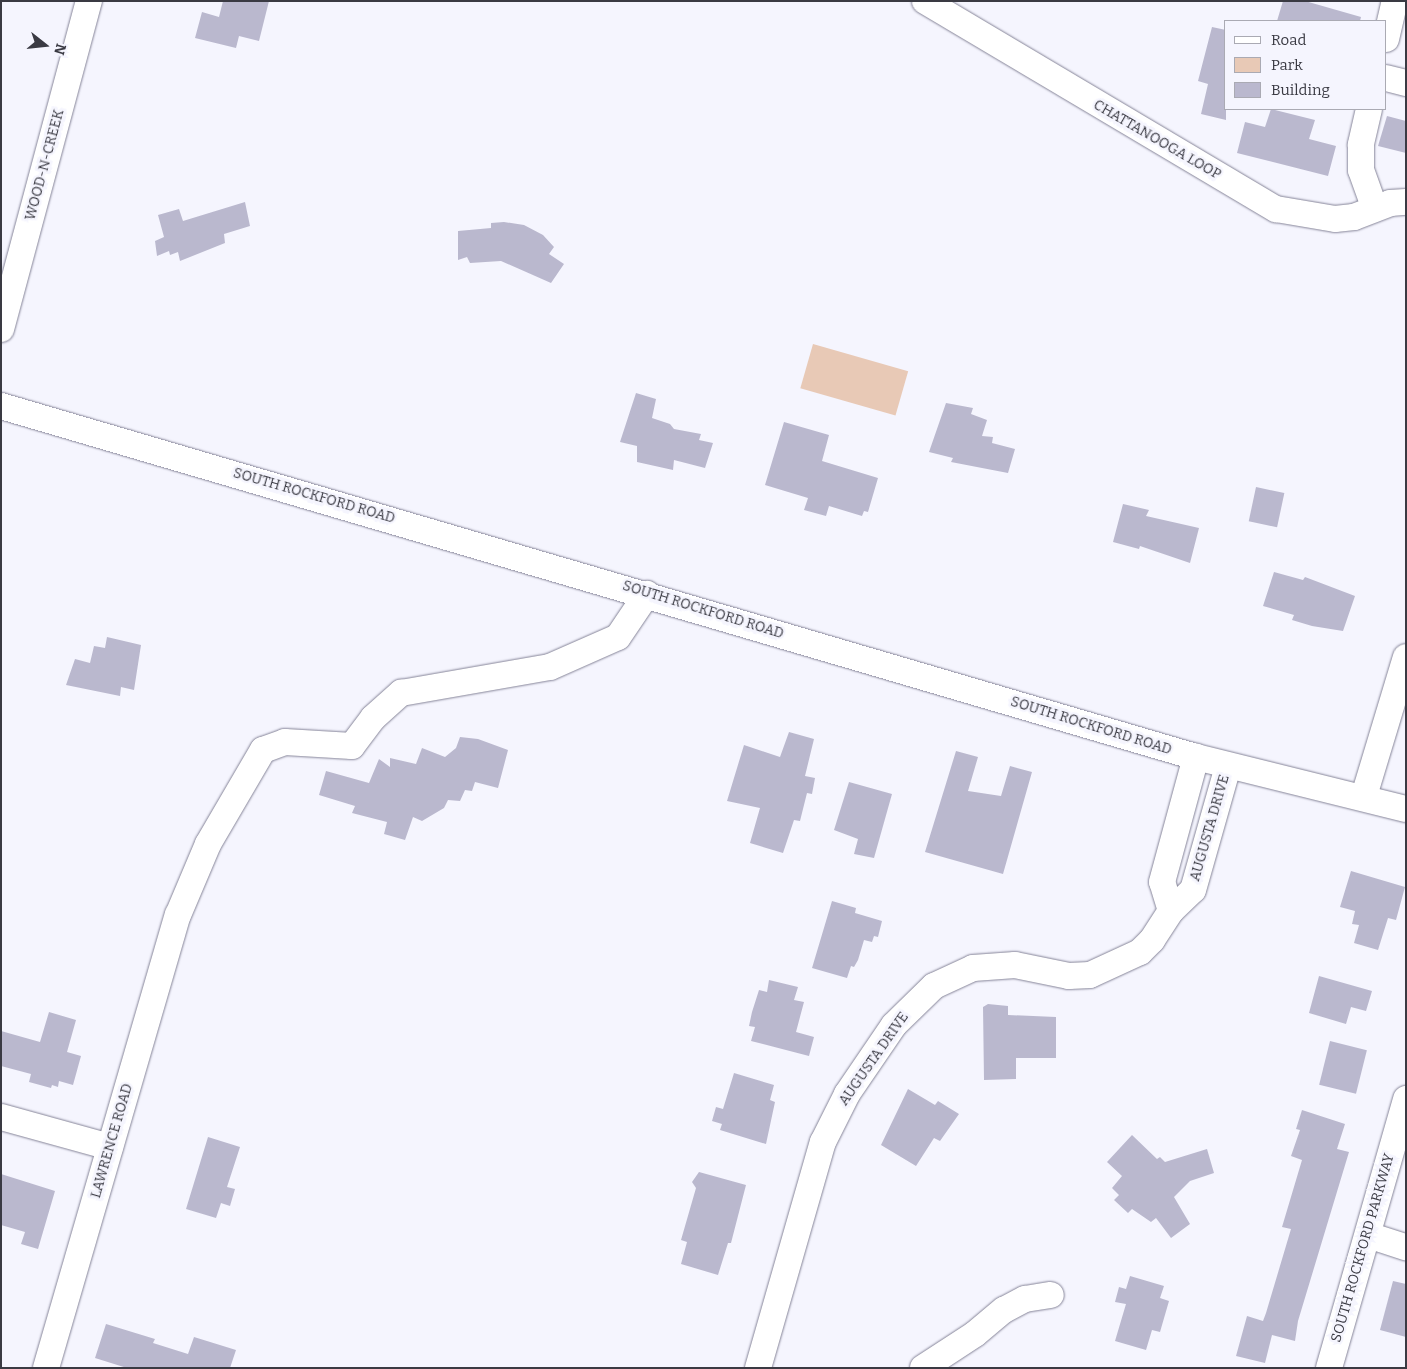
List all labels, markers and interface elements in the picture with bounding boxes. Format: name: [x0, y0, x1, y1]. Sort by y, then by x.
north arrow: [20, 20, 70, 70]
legend: [1224, 20, 1387, 110]
text: Road: [1271, 31, 1306, 49]
text: N: [50, 42, 70, 57]
text: Park: [1271, 56, 1303, 74]
text: Building: [1271, 81, 1330, 99]
street label: CHATTANOOGA LOOP: [1090, 97, 1224, 183]
street label: WOOD-N-CREEK: [22, 108, 68, 222]
street label: SOUTH ROCKFORD ROAD: [231, 465, 397, 527]
street label: SOUTH ROCKFORD ROAD: [620, 577, 786, 643]
street label: SOUTH ROCKFORD ROAD: [1008, 693, 1174, 759]
street label: AUGUSTA DRIVE: [1187, 773, 1233, 883]
street label: AUGUSTA DRIVE: [836, 1009, 912, 1109]
street label: LAWRENCE ROAD: [88, 1082, 136, 1200]
street label: SOUTH ROCKFORD PARKWAY: [1328, 1152, 1398, 1344]

